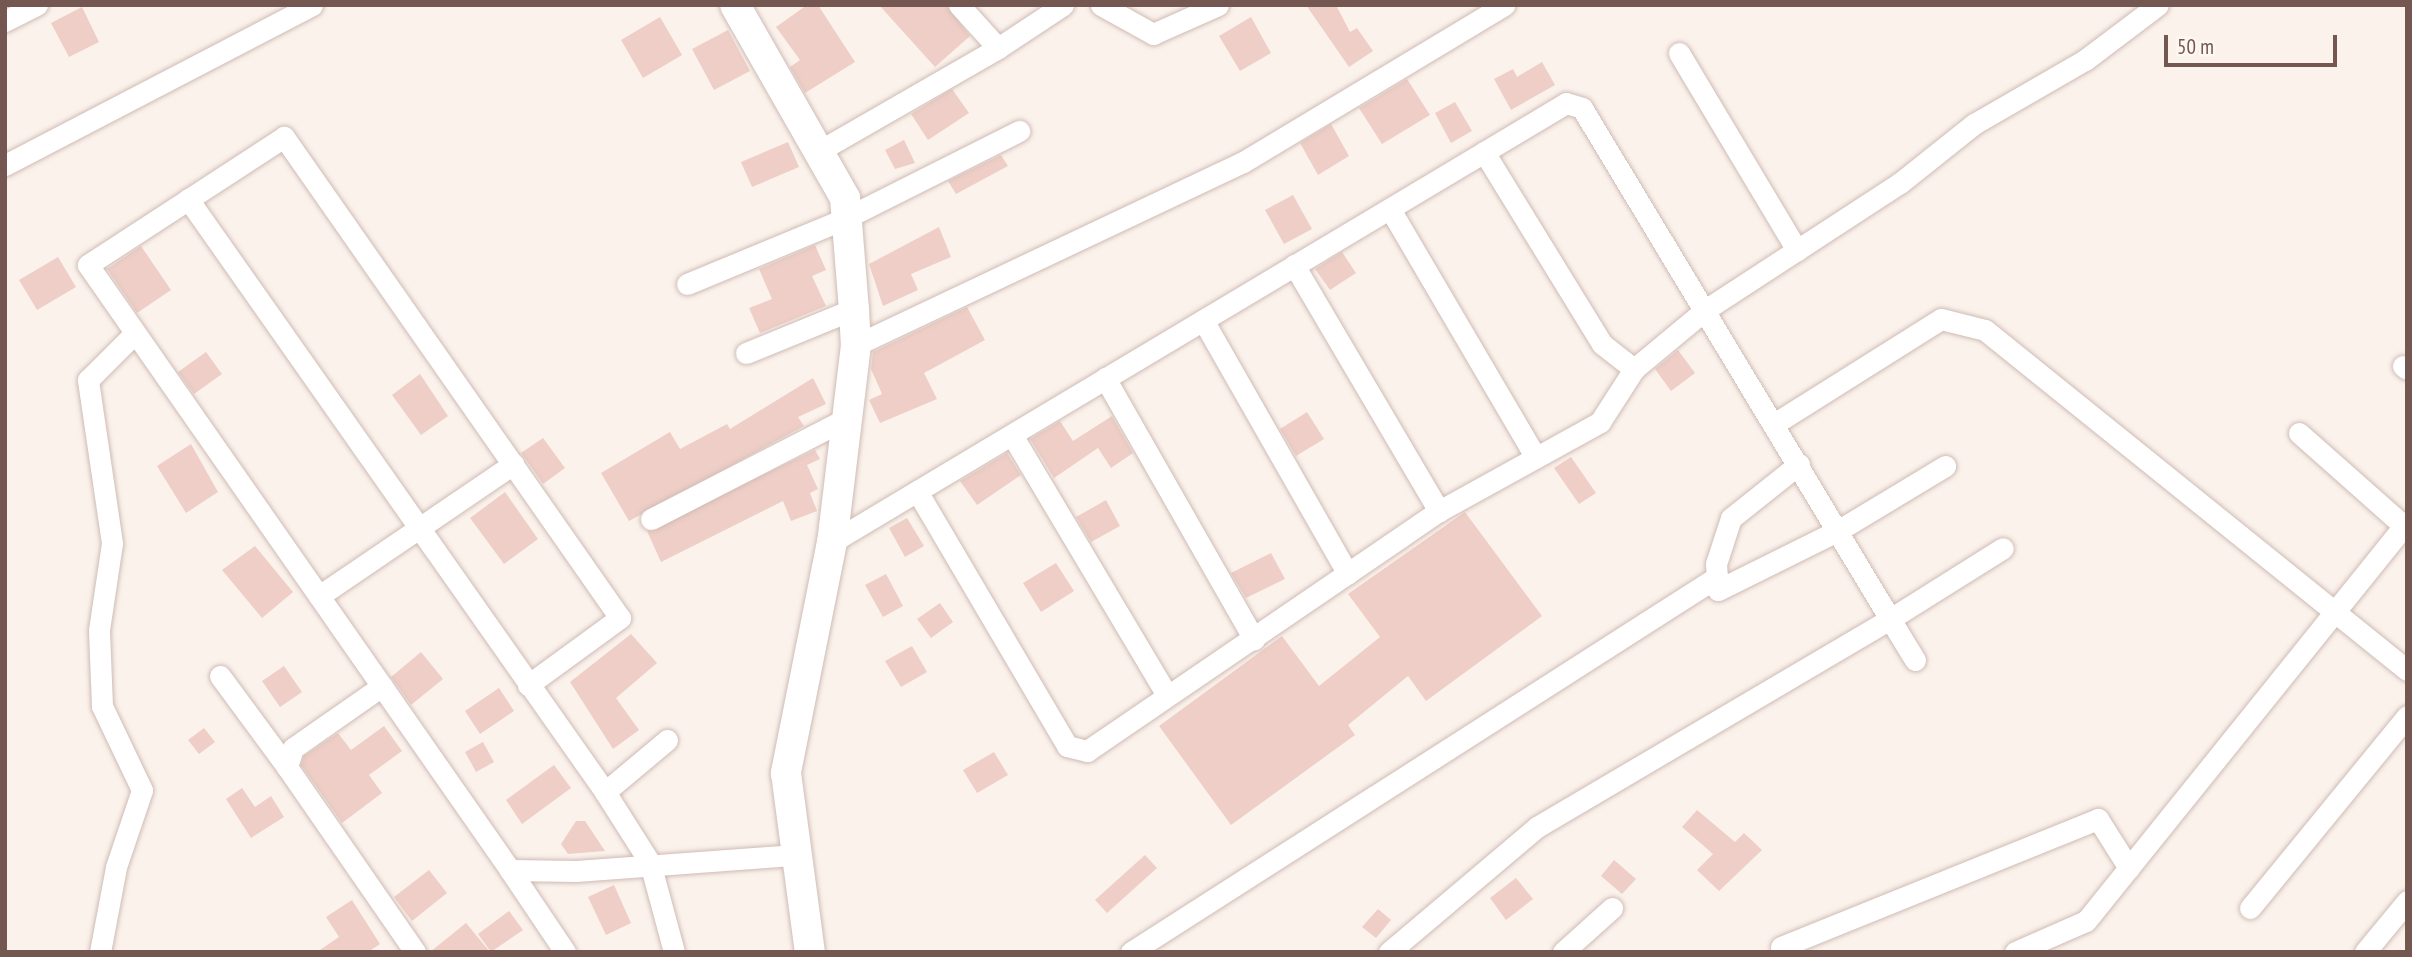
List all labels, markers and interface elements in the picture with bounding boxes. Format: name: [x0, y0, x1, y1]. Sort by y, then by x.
scale bar: [2167, 21, 2340, 65]
text: 50 m: [2177, 33, 2214, 60]

